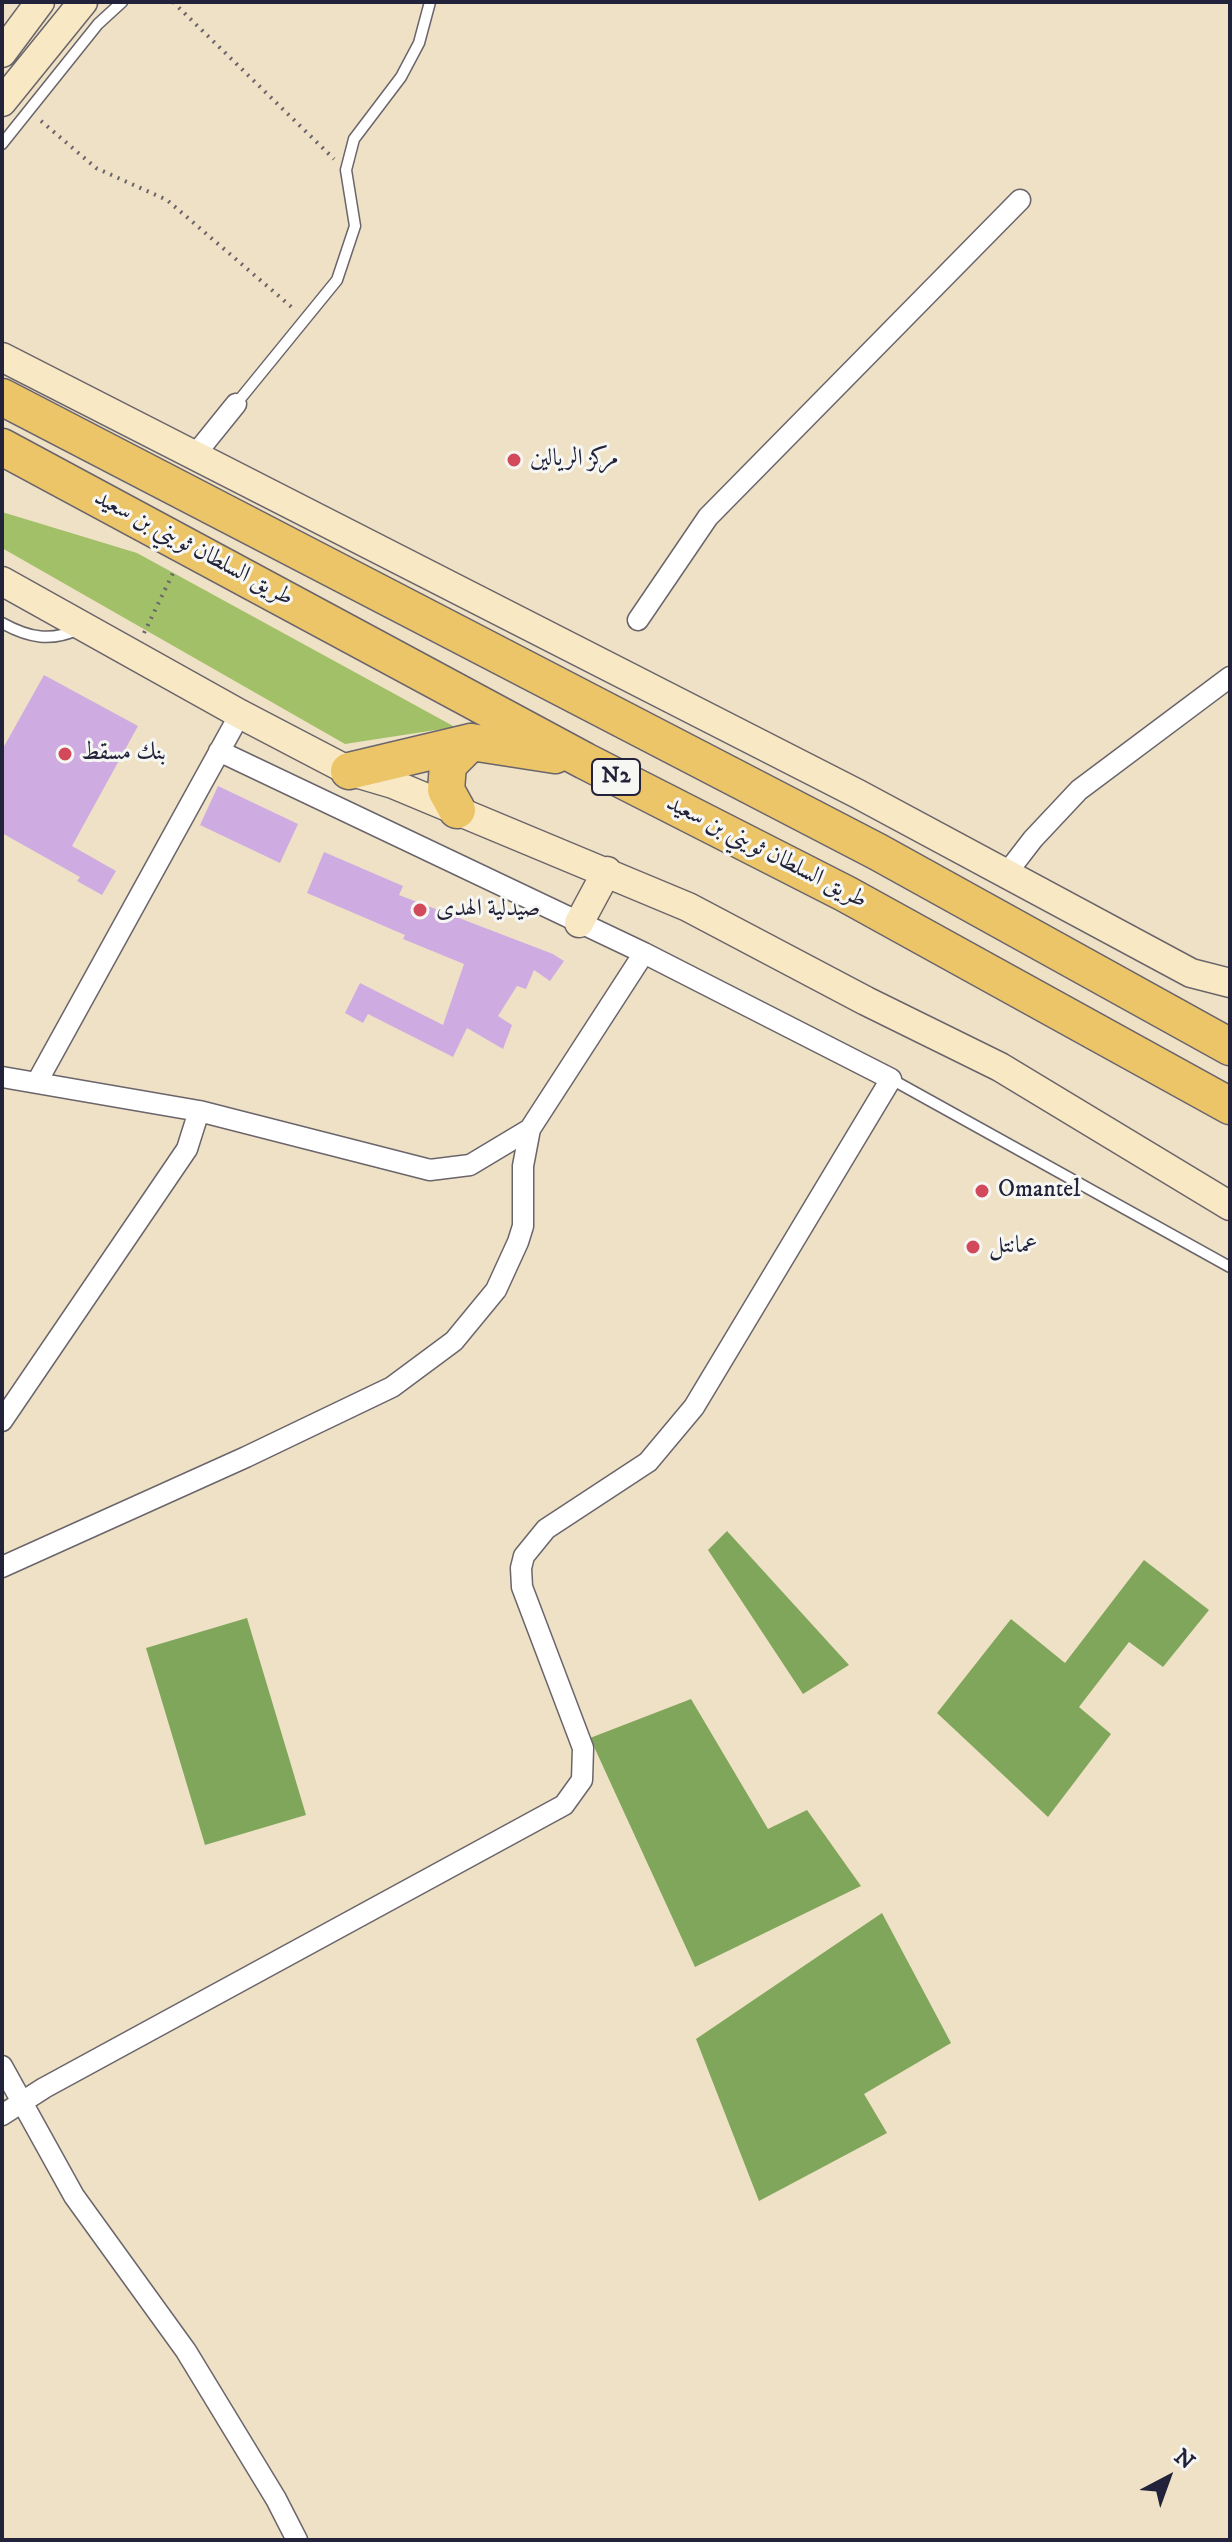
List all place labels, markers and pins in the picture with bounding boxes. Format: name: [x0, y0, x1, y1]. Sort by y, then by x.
place label: مركز الريالين: [530, 446, 618, 474]
marker: مركز الريالين: [505, 451, 523, 469]
place label: بنك مسقط: [81, 740, 166, 768]
marker: بنك مسقط: [56, 745, 74, 763]
place label: صيدلية الهدى: [436, 896, 540, 924]
marker: صيدلية الهدى: [411, 901, 429, 919]
place label: Omantel: [998, 1177, 1080, 1205]
marker: Omantel: [973, 1182, 991, 1200]
place label: عمانتل: [989, 1233, 1038, 1261]
marker: عمانتل: [964, 1238, 982, 1256]

